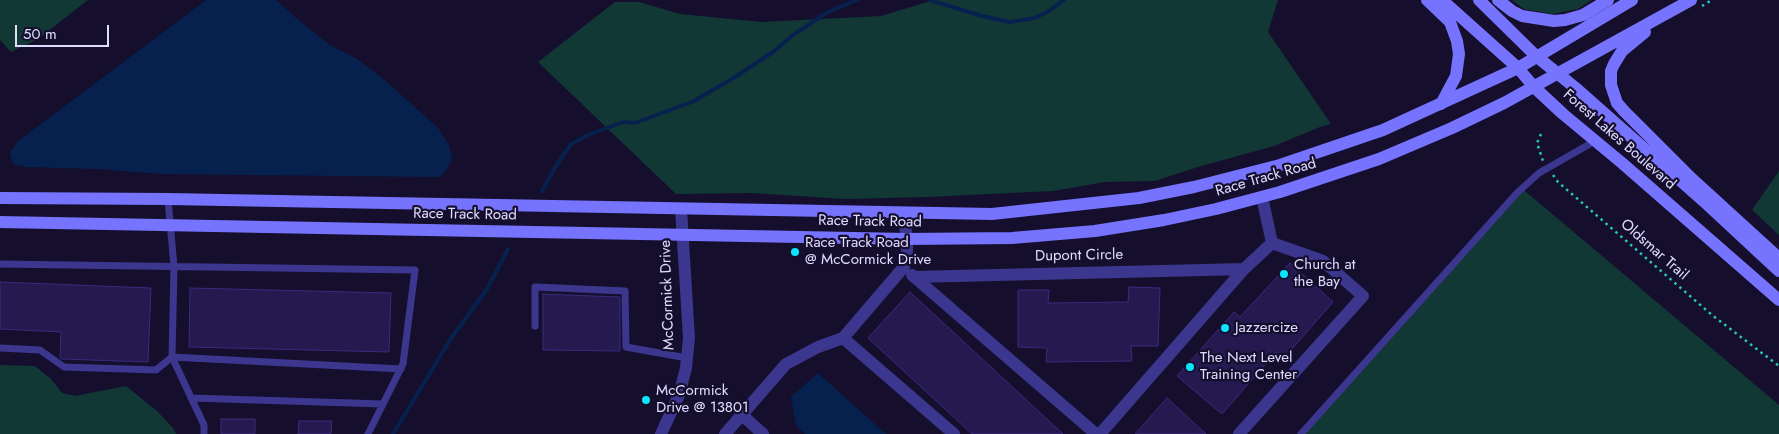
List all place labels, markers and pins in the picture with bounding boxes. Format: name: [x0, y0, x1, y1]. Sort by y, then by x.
place label: Race Track Road @ McCormick Drive: [805, 234, 931, 269]
marker: Race Track Road @ McCormick Drive: [789, 246, 801, 258]
place label: Church at the Bay: [1294, 256, 1355, 291]
marker: Church at the Bay: [1278, 268, 1290, 280]
place label: Jazzercize: [1235, 319, 1298, 337]
marker: Jazzercize: [1219, 322, 1231, 334]
place label: The Next Level Training Center: [1200, 349, 1297, 384]
marker: The Next Level Training Center: [1184, 361, 1196, 373]
place label: McCormick Drive @ 13801: [656, 382, 749, 417]
marker: McCormick Drive @ 13801: [640, 394, 652, 406]

